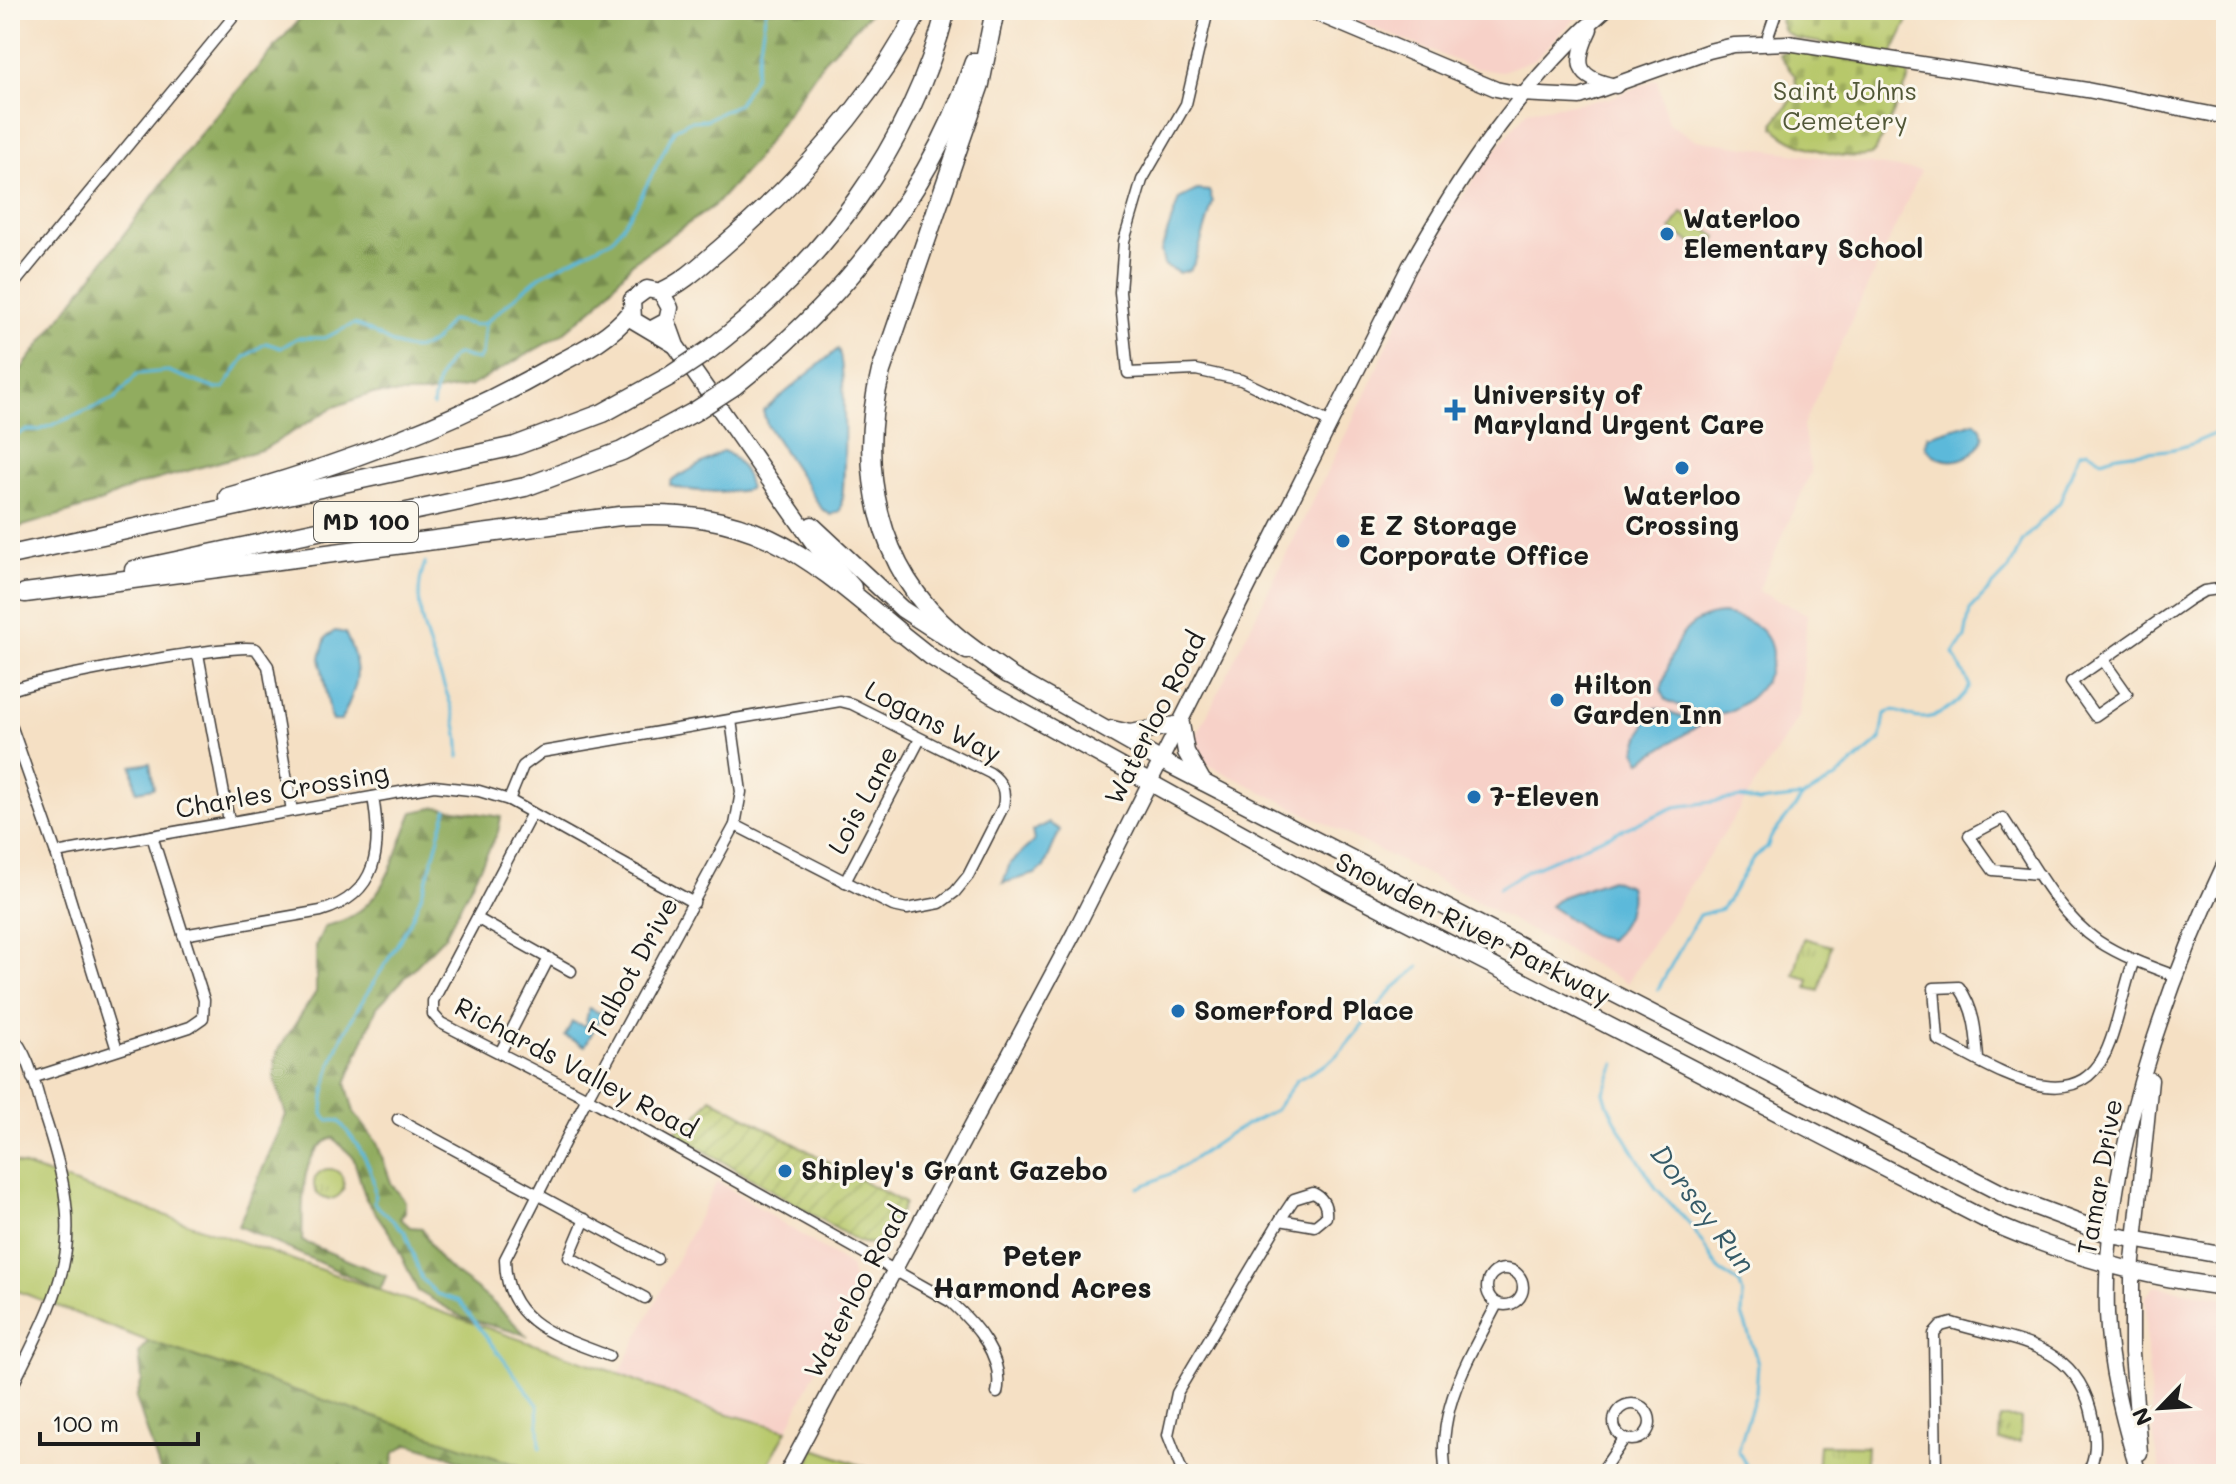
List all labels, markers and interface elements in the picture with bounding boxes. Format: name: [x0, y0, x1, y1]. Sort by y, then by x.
park label: Saint Johns Cemetery: [1773, 73, 1917, 137]
place label: Waterloo Elementary School: [1683, 201, 1923, 265]
marker: Waterloo Elementary School: [1658, 225, 1676, 243]
place label: University of Maryland Urgent Care: [1473, 377, 1764, 441]
marker: University of Maryland Urgent Care: [1444, 399, 1466, 421]
marker: Waterloo Crossing: [1673, 459, 1691, 477]
place label: Waterloo Crossing: [1623, 478, 1741, 542]
road number: MD 100: [314, 502, 418, 542]
place label: E Z Storage Corporate Office: [1359, 508, 1589, 572]
marker: E Z Storage Corporate Office: [1334, 532, 1352, 550]
street label: Waterloo Road: [1096, 625, 1212, 810]
place label: Hilton Garden Inn: [1573, 667, 1722, 731]
street label: Logans Way: [860, 672, 1007, 770]
marker: Hilton Garden Inn: [1548, 691, 1566, 709]
street label: Lois Lane: [819, 739, 905, 860]
street label: Charles Crossing: [173, 755, 391, 825]
place label: 7-Eleven: [1490, 779, 1599, 813]
marker: 7-Eleven: [1465, 788, 1483, 806]
street label: Snowden River Parkway: [1330, 844, 1617, 1012]
street label: Talbot Drive: [579, 890, 685, 1045]
street label: Richards Valley Road: [449, 989, 704, 1146]
place label: Somerford Place: [1194, 993, 1414, 1027]
marker: Somerford Place: [1169, 1002, 1187, 1020]
street label: Tamar Drive: [2069, 1096, 2129, 1257]
water label: Dorsey Run: [1643, 1136, 1764, 1280]
place label: Shipley's Grant Gazebo: [801, 1153, 1107, 1187]
marker: Shipley's Grant Gazebo: [776, 1162, 794, 1180]
street label: Waterloo Road: [795, 1200, 915, 1383]
district label: Peter Harmond Acres: [932, 1237, 1152, 1305]
north arrow: [2120, 1368, 2200, 1448]
scale bar: [40, 1396, 198, 1446]
text: N: [2125, 1403, 2158, 1430]
text: 100 m: [52, 1407, 119, 1438]

